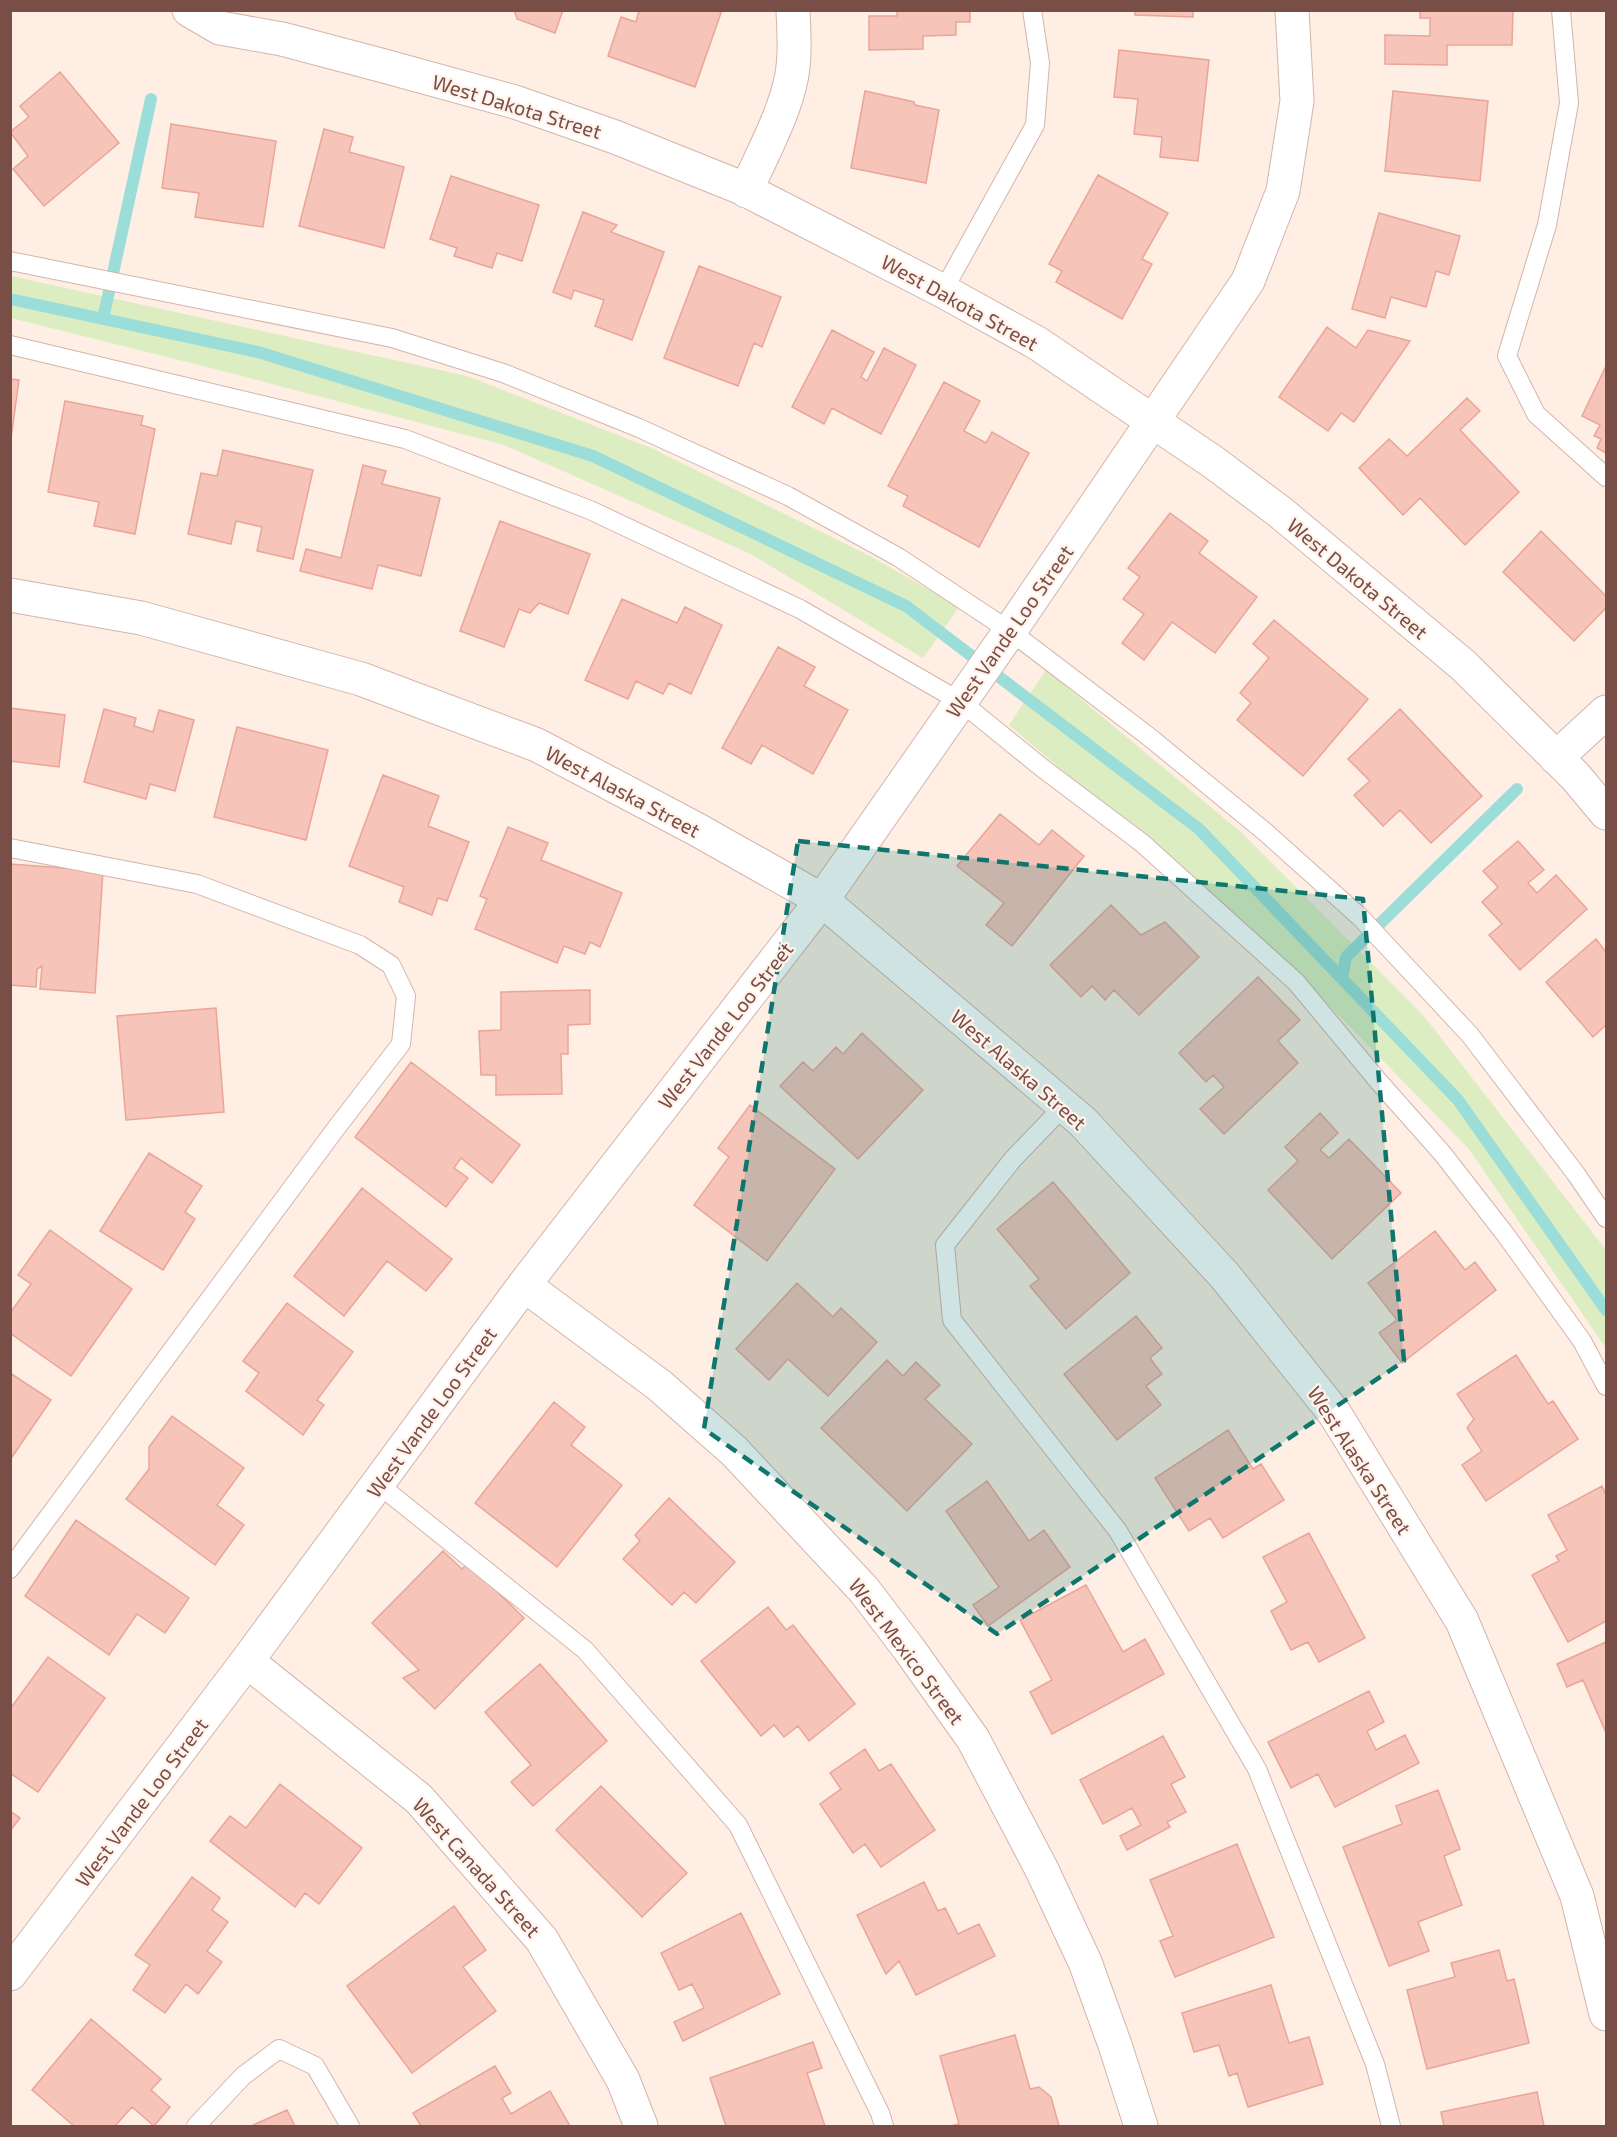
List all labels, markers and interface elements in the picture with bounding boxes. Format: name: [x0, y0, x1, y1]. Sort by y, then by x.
street label: West Dakota Street: [429, 69, 605, 143]
street label: West Dakota Street: [877, 249, 1043, 355]
street label: West Dakota Street: [1283, 512, 1433, 644]
street label: West Vande Loo Street: [940, 540, 1078, 722]
street label: West Alaska Street: [542, 740, 705, 842]
street label: West Vande Loo Street: [652, 937, 798, 1113]
street label: West Alaska Street: [946, 1004, 1092, 1135]
street label: West Vande Loo Street: [361, 1322, 501, 1502]
street label: West Alaska Street: [1303, 1381, 1417, 1539]
street label: West Mexico Street: [844, 1573, 970, 1729]
street label: West Vande Loo Street: [70, 1713, 212, 1891]
street label: West Canada Street: [408, 1792, 546, 1942]

